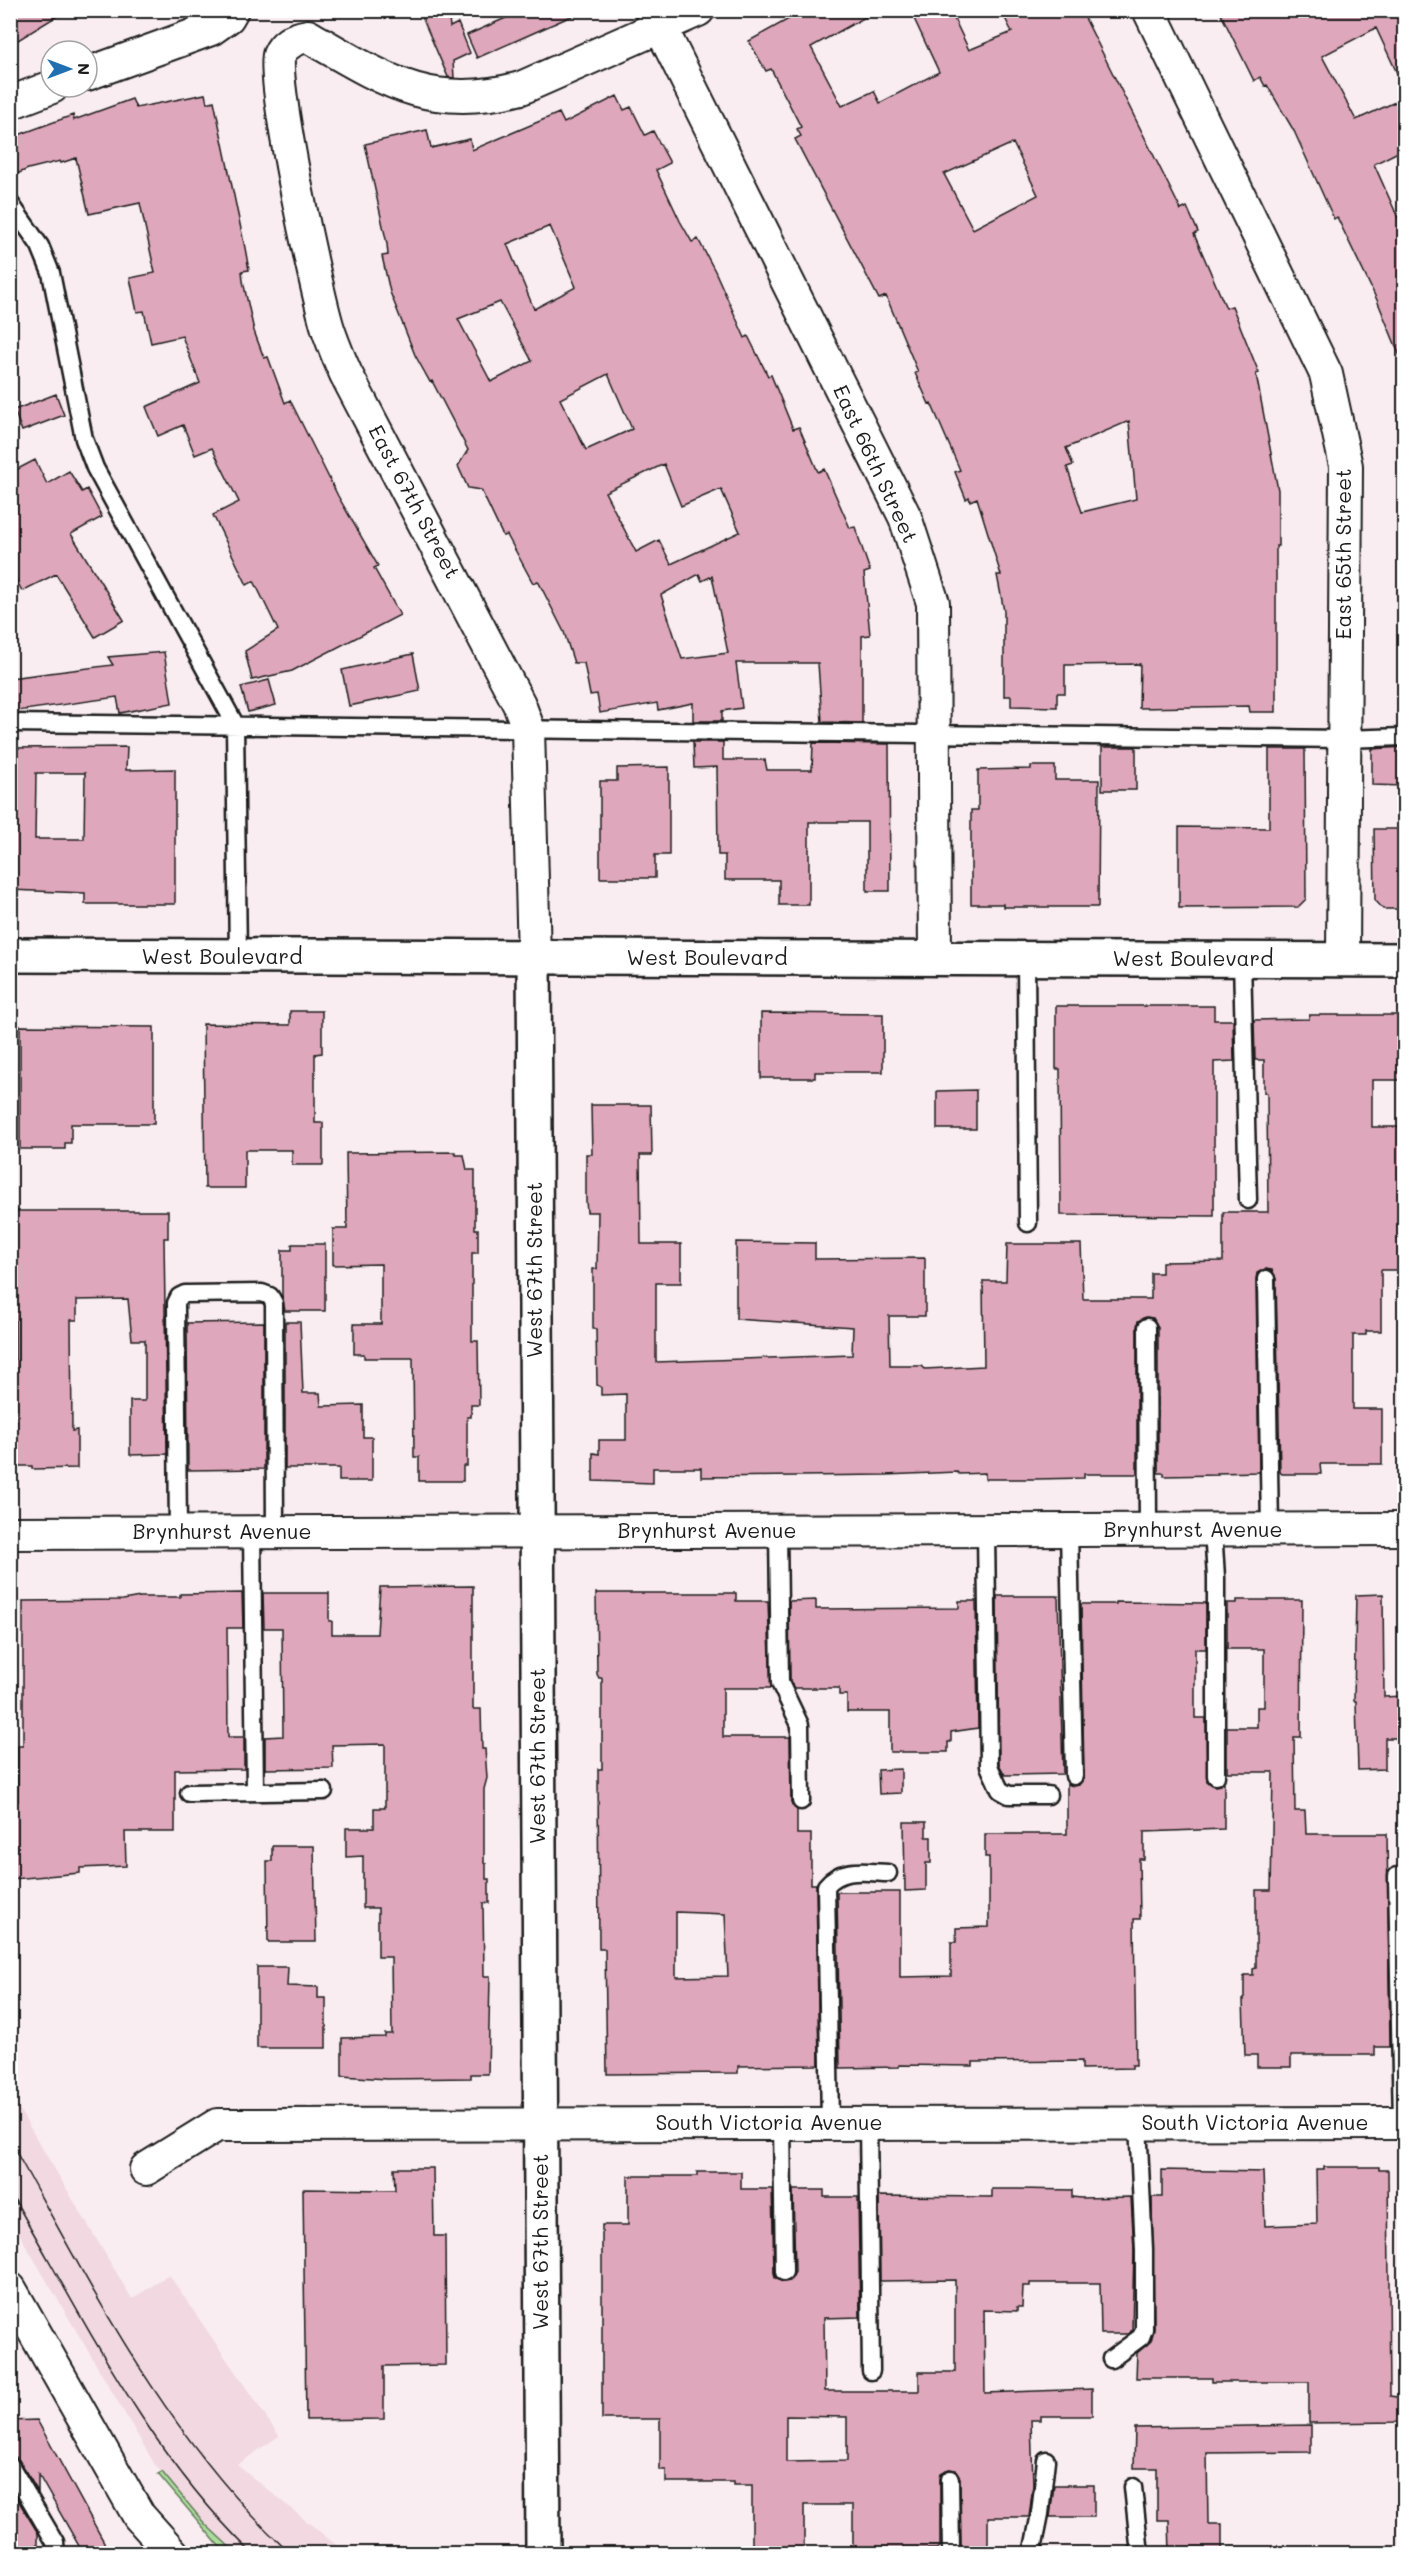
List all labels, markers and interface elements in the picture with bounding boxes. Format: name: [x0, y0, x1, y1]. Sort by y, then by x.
north arrow: [39, 39, 99, 99]
text: N: [74, 63, 95, 75]
street label: East 66th Street: [828, 380, 925, 547]
street label: East 67th Street: [363, 420, 467, 583]
street label: East 65th Street: [1329, 469, 1356, 639]
street label: West Boulevard: [142, 942, 302, 969]
street label: West Boulevard: [627, 943, 787, 970]
street label: West Boulevard: [1113, 944, 1273, 971]
street label: West 67th Street: [520, 1182, 547, 1358]
street label: Brynhurst Avenue: [1104, 1515, 1282, 1542]
street label: Brynhurst Avenue: [618, 1516, 796, 1543]
street label: Brynhurst Avenue: [133, 1517, 311, 1544]
street label: West 67th Street: [523, 1668, 550, 1844]
street label: South Victoria Avenue: [656, 2108, 882, 2135]
street label: South Victoria Avenue: [1142, 2108, 1368, 2135]
street label: West 67th Street: [526, 2154, 553, 2330]

